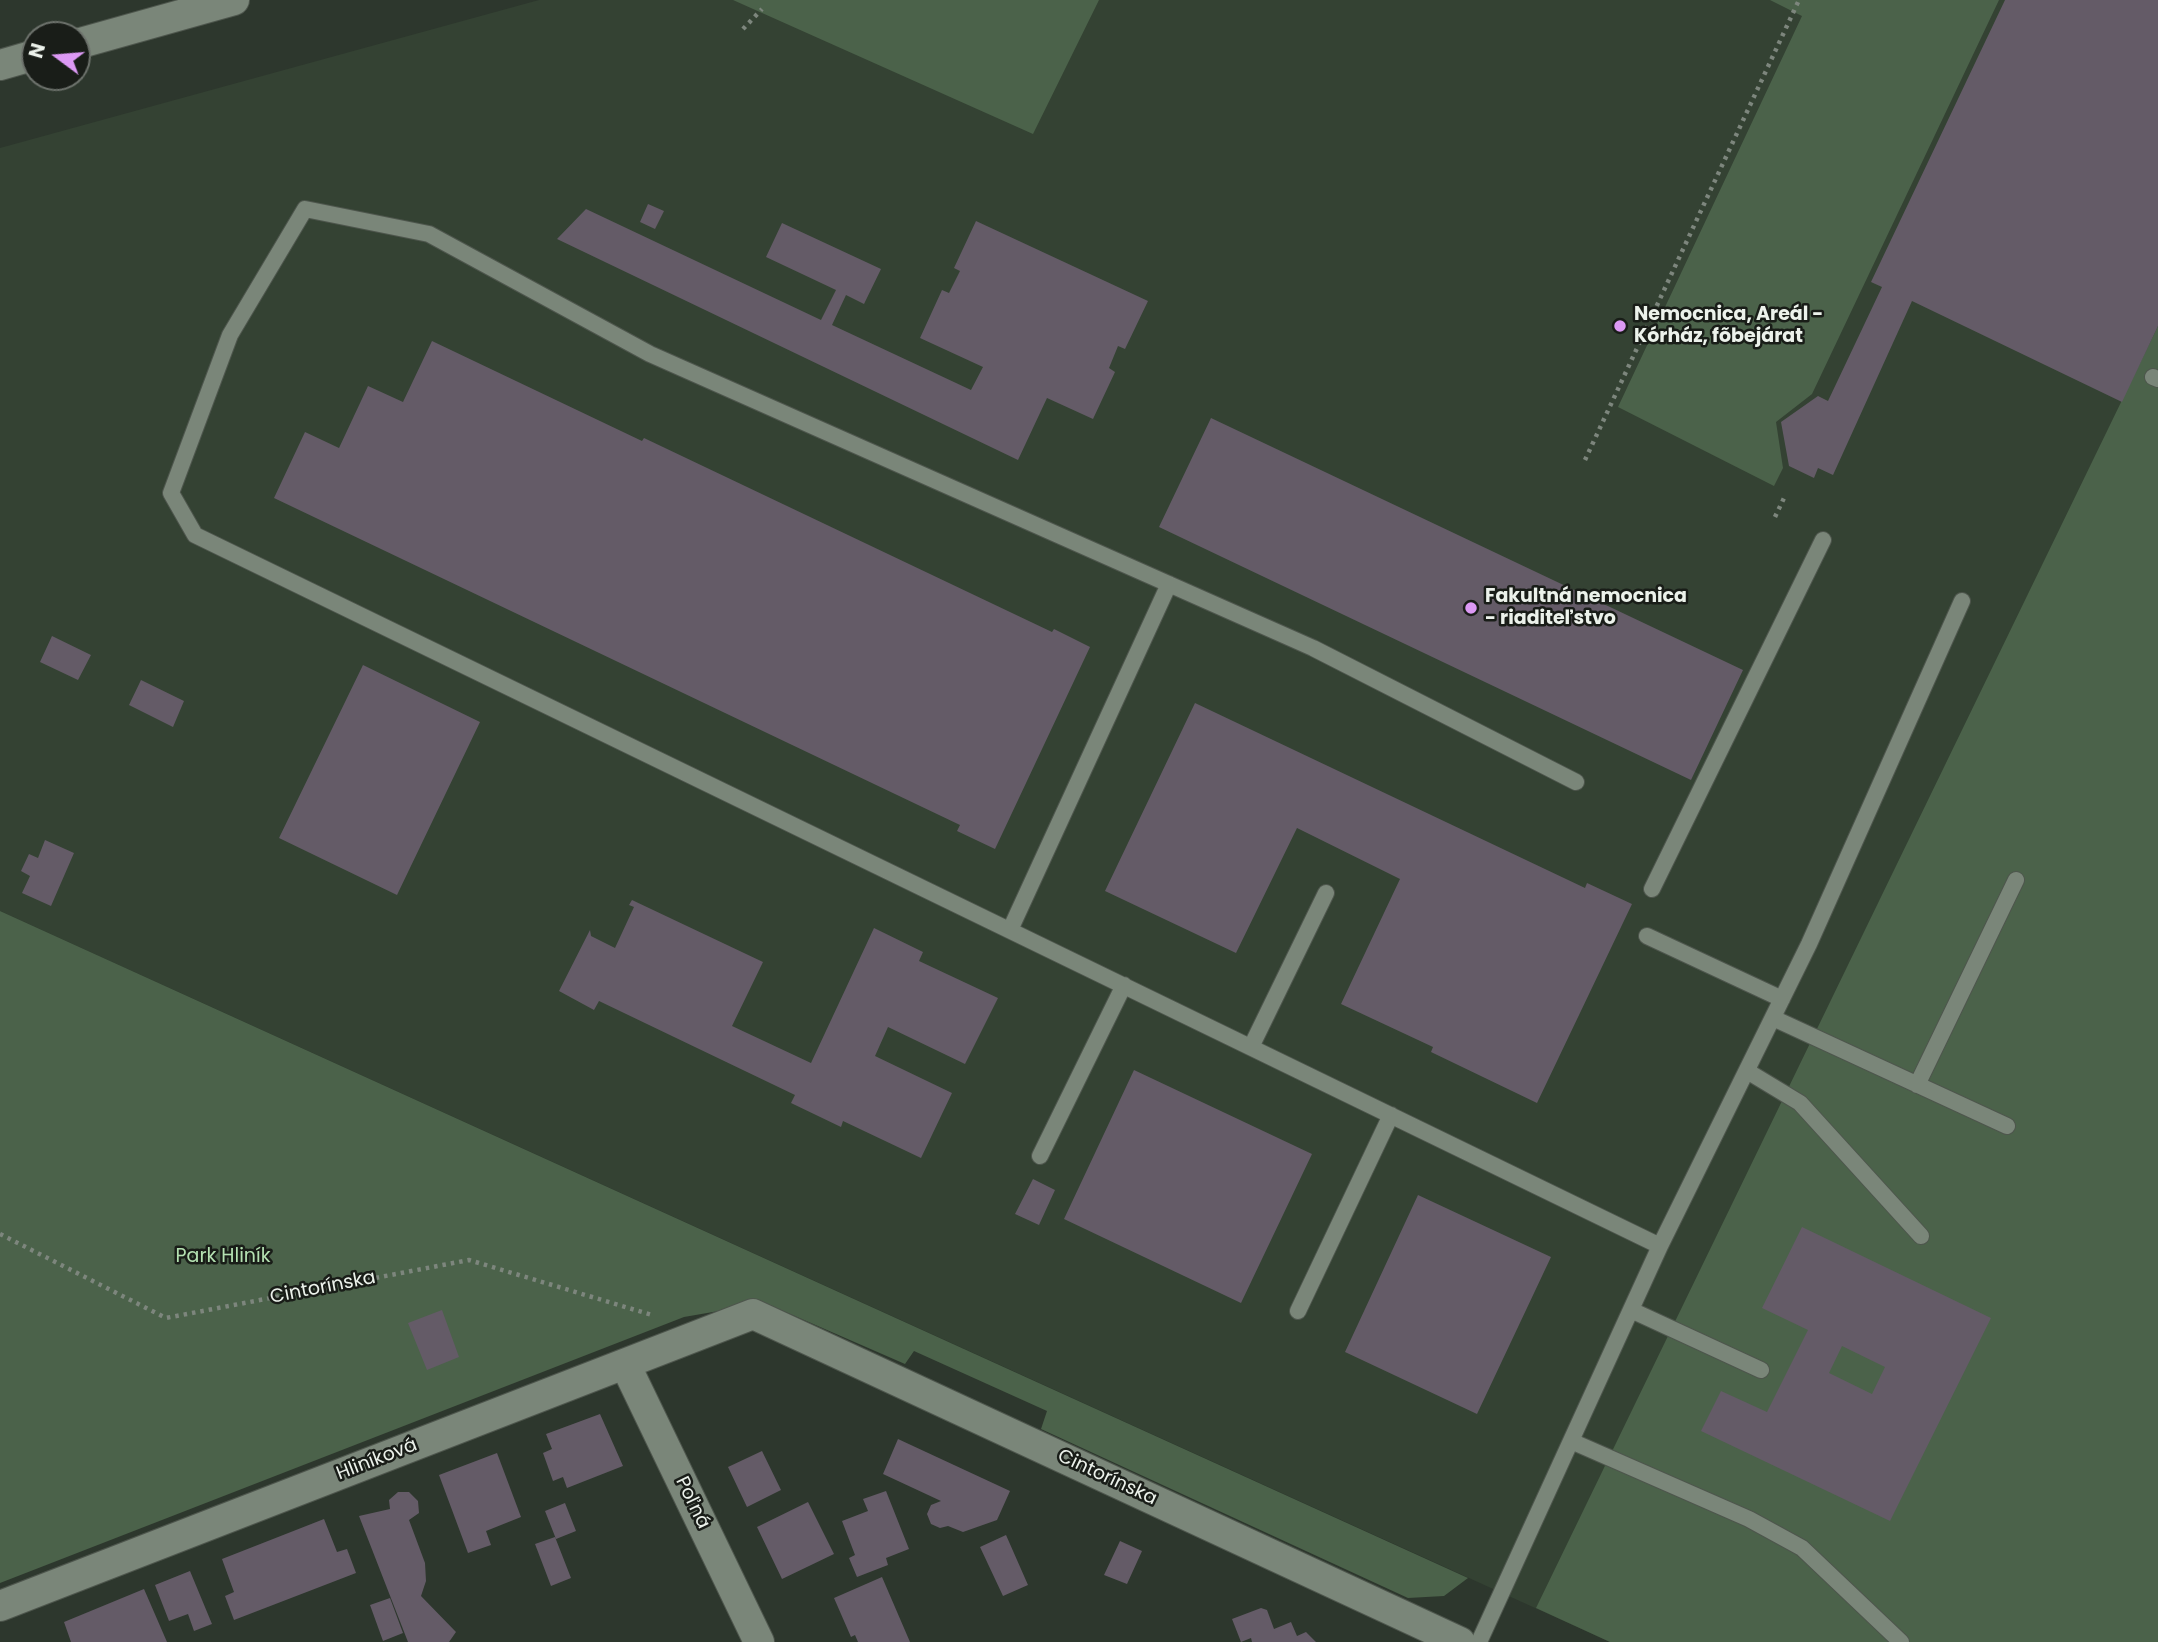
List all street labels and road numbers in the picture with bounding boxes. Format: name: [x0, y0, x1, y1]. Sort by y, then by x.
street label: Cintorínska: [268, 1267, 378, 1309]
street label: Hliníková: [333, 1434, 421, 1486]
street label: Cintorínska: [1054, 1445, 1160, 1511]
street label: Poľná: [670, 1473, 714, 1533]

